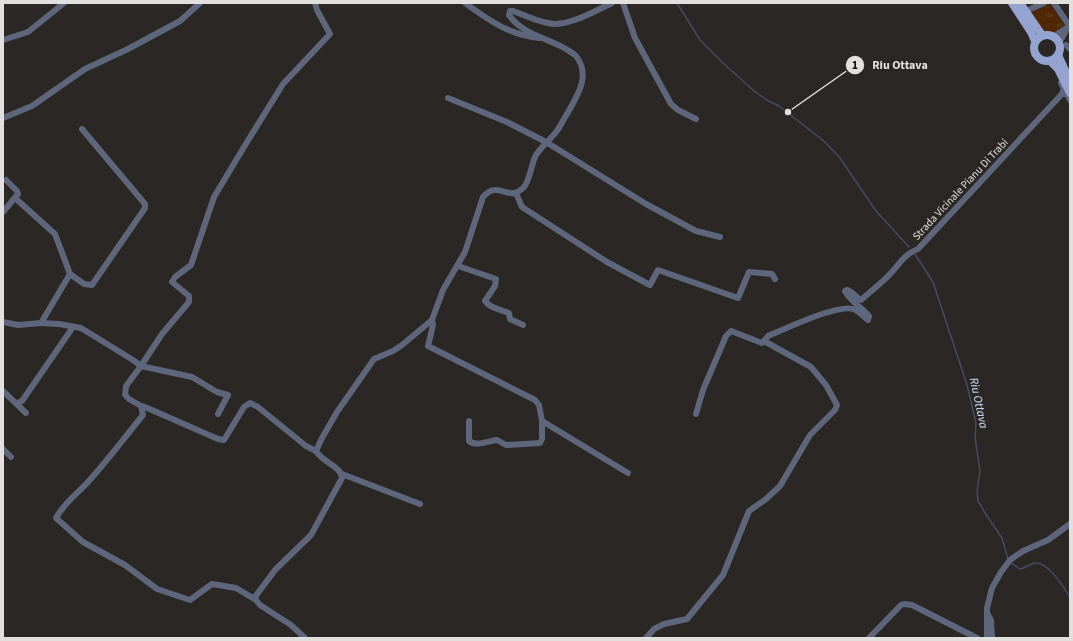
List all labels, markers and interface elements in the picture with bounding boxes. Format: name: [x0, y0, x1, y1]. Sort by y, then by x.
callout: Riu Ottava: [845, 53, 936, 77]
text: 1: [852, 57, 858, 74]
text: Riu Ottava: [872, 57, 928, 74]
street label: Strada Vicinale Pianu Di Trabi: [909, 135, 1012, 243]
water label: Riu Ottava: [965, 376, 992, 431]

